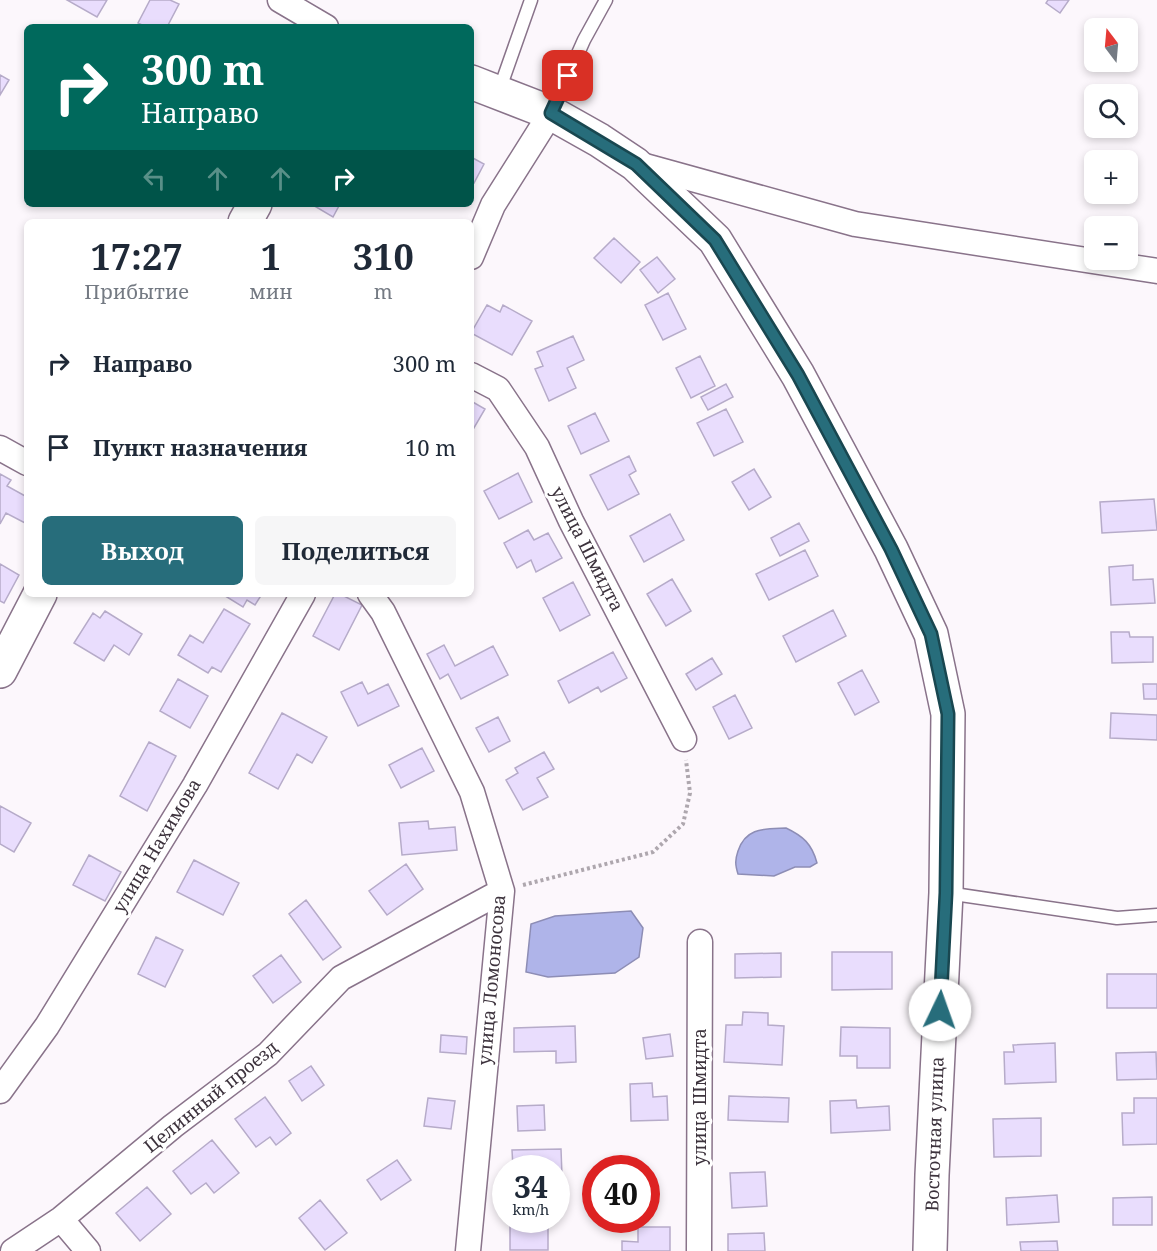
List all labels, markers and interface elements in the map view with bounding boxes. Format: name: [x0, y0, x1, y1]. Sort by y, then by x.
north arrow: [1084, 18, 1138, 72]
map controls: [1084, 18, 1138, 270]
text: 300 m: [141, 40, 265, 97]
icon: right: [42, 48, 120, 126]
pin: [542, 50, 593, 101]
icon: arrive: [551, 59, 584, 92]
button: search: [1084, 84, 1138, 138]
text: Направо: [141, 94, 259, 131]
button: +: [1084, 150, 1138, 204]
icon: left: [138, 162, 171, 195]
icon: ahead: [201, 162, 234, 195]
icon: ahead: [264, 162, 297, 195]
icon: right: [327, 162, 360, 195]
button: −: [1084, 216, 1138, 270]
text: 17:27: [90, 232, 183, 281]
text: 1: [261, 232, 281, 281]
text: 310: [353, 232, 414, 281]
text: Прибытие: [84, 278, 189, 305]
text: мин: [249, 278, 293, 305]
text: m: [374, 278, 393, 305]
icon: right: [42, 347, 75, 380]
text: Направо: [93, 348, 192, 378]
text: 300 m: [393, 348, 456, 378]
icon: arrive: [42, 431, 75, 464]
text: Пункт назначения: [93, 432, 307, 462]
text: 10 m: [405, 432, 456, 462]
street label: улица Шмидта: [546, 482, 630, 615]
button: Выход: [42, 516, 243, 585]
button: Поделиться: [255, 516, 456, 585]
street label: улица Нахимова: [106, 774, 206, 917]
street label: улица Ломоносова: [472, 894, 510, 1066]
position arrow: [908, 978, 972, 1042]
street label: улица Шмидта: [687, 1028, 711, 1166]
street label: Целинный проезд: [138, 1035, 282, 1158]
street label: Восточная улица: [919, 1056, 949, 1212]
speed limit sign: 40: [582, 1155, 660, 1233]
text: 34: [514, 1166, 548, 1207]
text: km/h: [513, 1199, 549, 1219]

